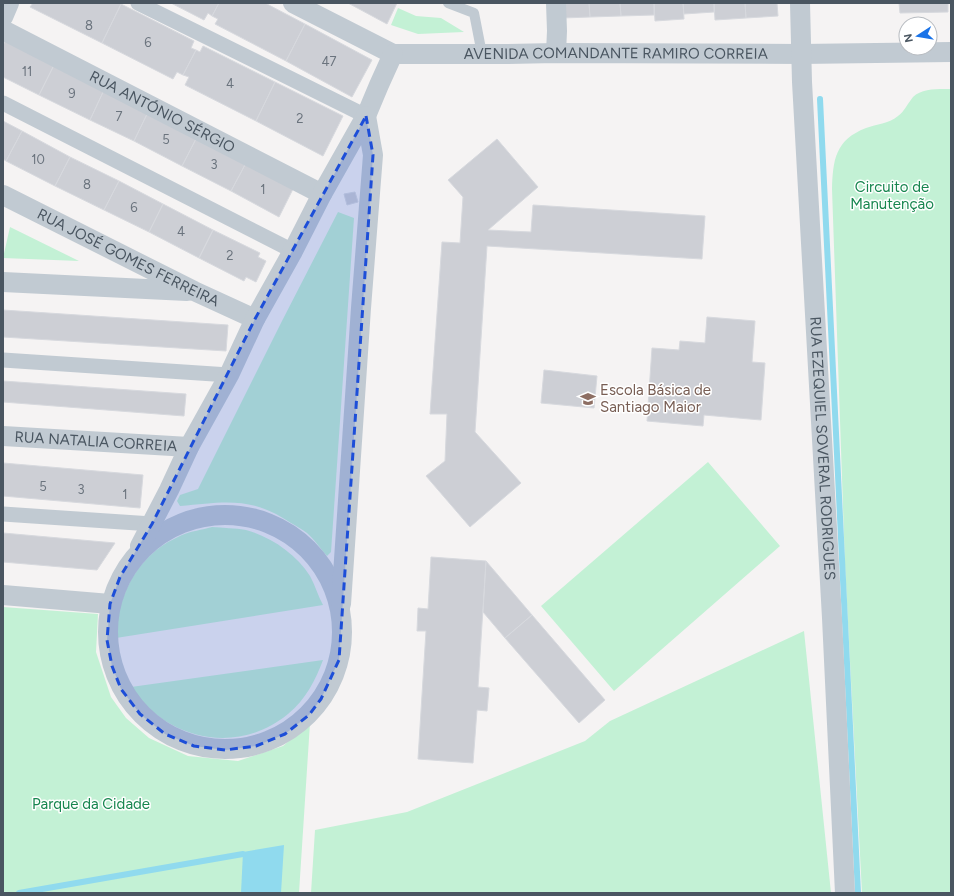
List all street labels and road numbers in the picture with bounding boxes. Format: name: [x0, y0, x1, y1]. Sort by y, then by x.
street label: AVENIDA COMANDANTE RAMIRO CORREIA: [464, 44, 768, 63]
street label: RUA ANTÓNIO SÉRGIO: [86, 67, 238, 157]
street label: RUA JOSÉ GOMES FERREIRA: [34, 205, 222, 310]
street label: RUA EZEQUIEL SOVERAL RODRIGUES: [806, 316, 839, 581]
street label: RUA NATALIA CORREIA: [14, 428, 178, 455]

